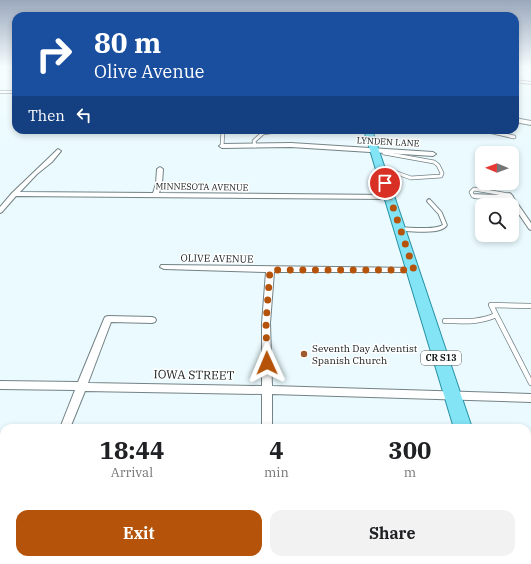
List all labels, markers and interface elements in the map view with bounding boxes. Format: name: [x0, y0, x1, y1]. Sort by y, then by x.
text: 80 m: [94, 24, 161, 61]
icon: right: [28, 28, 80, 80]
text: Olive Avenue: [94, 60, 204, 83]
icon: left: [73, 104, 95, 126]
text: Then: [28, 106, 65, 125]
street label: LYNDEN LANE: [356, 134, 420, 149]
north arrow: [475, 146, 519, 190]
map controls: [475, 146, 519, 242]
pin: [368, 166, 402, 200]
icon: arrive: [374, 172, 396, 194]
street label: MINNESOTA AVENUE: [155, 180, 249, 193]
button: search: [475, 198, 519, 242]
street label: OLIVE AVENUE: [180, 251, 254, 266]
position arrow: [246, 342, 288, 384]
place label: Seventh Day Adventist Spanish Church: [312, 342, 418, 367]
marker: Seventh Day Adventist Spanish Church: [299, 349, 309, 359]
road number: CR S13: [421, 351, 461, 365]
street label: IOWA STREET: [154, 366, 235, 383]
text: 18:44: [100, 434, 164, 466]
text: 4: [269, 434, 284, 466]
text: 300: [388, 434, 431, 466]
text: Arrival: [111, 464, 153, 481]
text: min: [264, 464, 289, 481]
text: m: [404, 464, 416, 481]
button: Exit: [16, 510, 262, 556]
button: Share: [270, 510, 515, 556]

